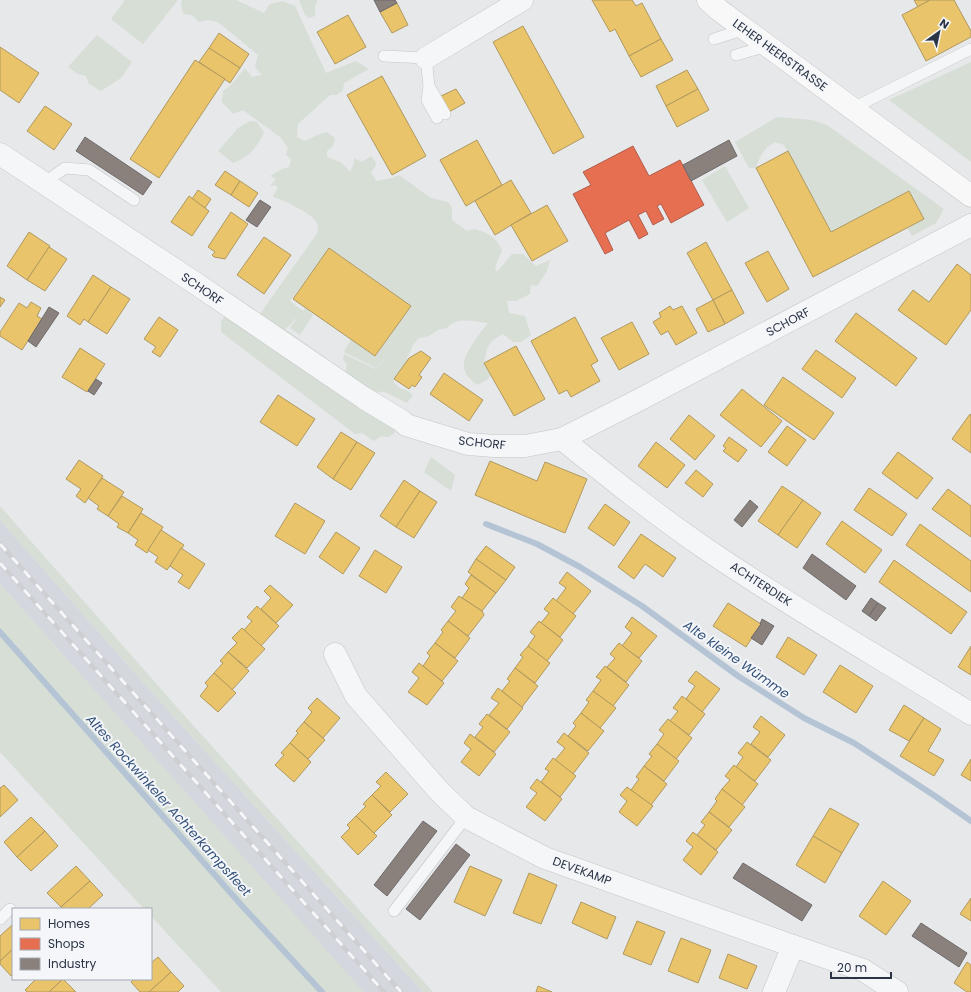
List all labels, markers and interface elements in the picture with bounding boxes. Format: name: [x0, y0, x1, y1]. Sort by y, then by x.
north arrow: [919, 12, 959, 52]
street label: LEHER HEERSTRASSE: [729, 14, 831, 95]
text: N: [937, 15, 952, 33]
street label: SCHORF: [178, 268, 227, 309]
street label: SCHORF: [763, 303, 813, 340]
street label: SCHORF: [458, 432, 507, 453]
street label: ACHTERDIEK: [727, 557, 795, 610]
water label: Alte kleine Wümme: [679, 615, 794, 703]
water label: Altes Rockwinkeler Achterkampsfleet: [81, 710, 256, 901]
street label: DEVEKAMP: [550, 852, 614, 889]
legend: [12, 908, 152, 980]
text: Homes: [48, 915, 90, 932]
text: Shops: [48, 935, 85, 952]
scale bar: [831, 954, 891, 980]
text: Industry: [48, 955, 97, 972]
text: 20 m: [837, 959, 867, 976]

